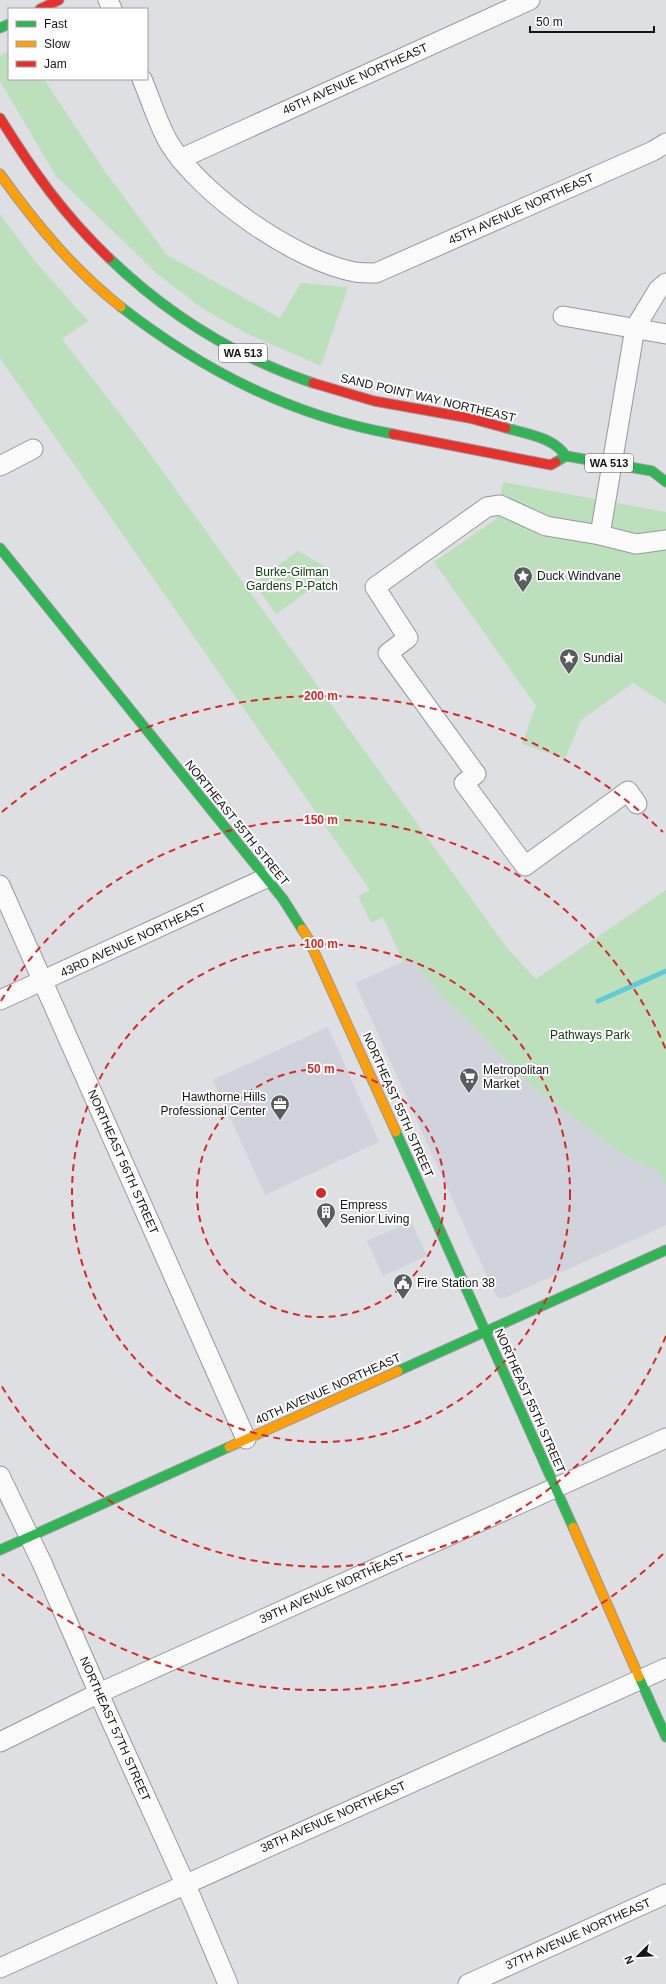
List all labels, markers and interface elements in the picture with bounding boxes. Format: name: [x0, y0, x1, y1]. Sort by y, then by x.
legend: [8, 8, 148, 80]
scale bar: [530, 8, 654, 34]
text: 50 m: [536, 15, 563, 29]
text: Fast: [44, 17, 68, 31]
text: Slow: [44, 37, 70, 51]
street label: 46TH AVENUE NORTHEAST: [280, 40, 430, 117]
text: Jam: [44, 57, 67, 71]
street label: 45TH AVENUE NORTHEAST: [446, 170, 596, 247]
road number: WA 513: [219, 344, 267, 362]
street label: SAND POINT WAY NORTHEAST: [339, 371, 518, 425]
road number: WA 513: [585, 454, 633, 472]
park label: Burke-Gilman Gardens P-Patch: [246, 565, 338, 593]
place icon: Duck Windvane: [512, 565, 534, 593]
place label: Duck Windvane: [537, 569, 621, 583]
place icon: Sundial: [558, 647, 580, 675]
place label: Sundial: [583, 651, 623, 665]
text: 200 m: [304, 689, 338, 703]
street label: NORTHEAST 55TH STREET: [182, 758, 292, 889]
text: 150 m: [304, 813, 338, 827]
street label: 43RD AVENUE NORTHEAST: [58, 900, 209, 980]
text: 100 m: [304, 937, 338, 951]
park label: Pathways Park: [550, 1028, 631, 1042]
street label: NORTHEAST 55TH STREET: [360, 1030, 437, 1180]
text: 50 m: [307, 1062, 335, 1076]
place label: Metropolitan Market: [483, 1063, 549, 1091]
supermarket icon: Metropolitan Market: [458, 1066, 480, 1094]
street label: NORTHEAST 56TH STREET: [85, 1087, 162, 1237]
place label: Hawthorne Hills Professional Center: [161, 1090, 266, 1118]
office icon: Hawthorne Hills Professional Center: [269, 1093, 291, 1121]
centre of rings: [314, 1186, 328, 1200]
place label: Empress Senior Living: [340, 1198, 409, 1226]
building icon: Empress Senior Living: [315, 1201, 337, 1229]
public building icon: Fire Station 38: [392, 1272, 414, 1300]
place label: Fire Station 38: [417, 1276, 495, 1290]
street label: NORTHEAST 55TH STREET: [492, 1326, 569, 1476]
street label: 40TH AVENUE NORTHEAST: [253, 1350, 403, 1427]
street label: 39TH AVENUE NORTHEAST: [257, 1549, 407, 1626]
street label: NORTHEAST 57TH STREET: [77, 1654, 154, 1804]
street label: 38TH AVENUE NORTHEAST: [258, 1778, 408, 1855]
street label: 37TH AVENUE NORTHEAST: [503, 1895, 653, 1973]
north arrow: [618, 1936, 658, 1976]

